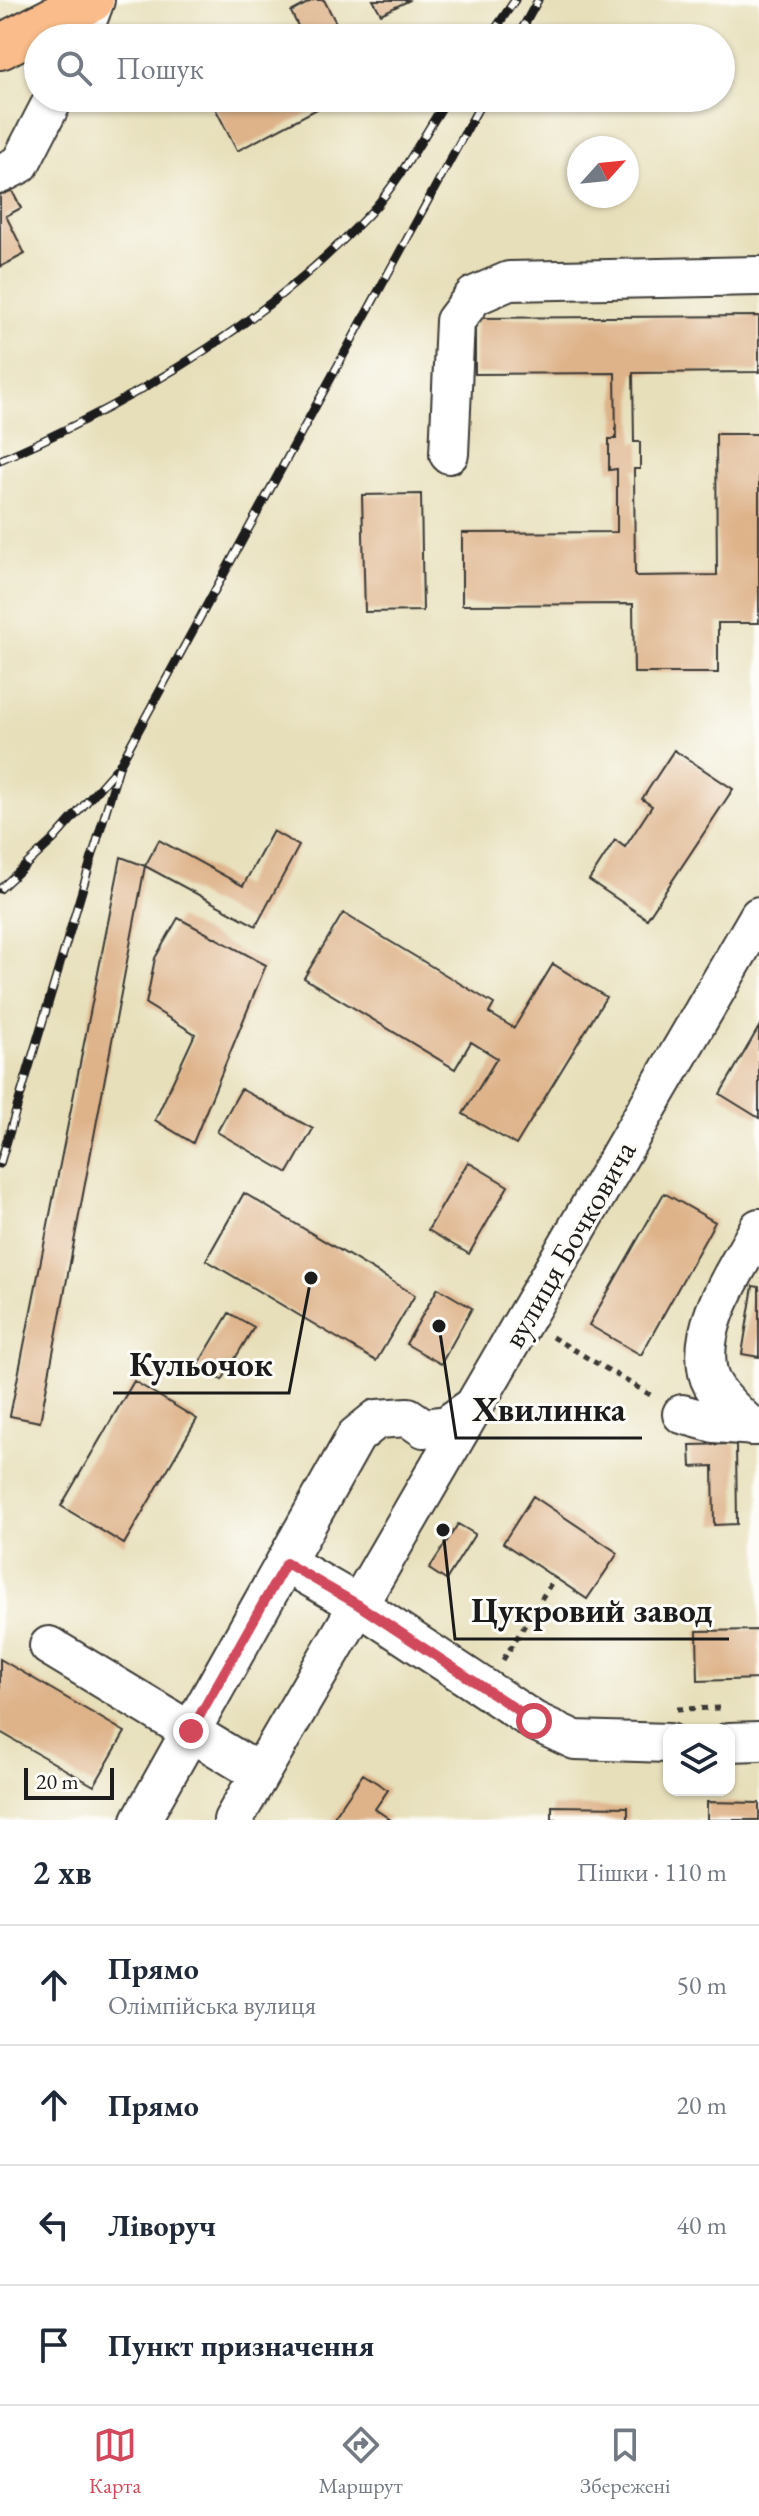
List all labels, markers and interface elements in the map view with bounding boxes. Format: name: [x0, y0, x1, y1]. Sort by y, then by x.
search box: [24, 24, 735, 112]
icon: search: [52, 46, 96, 90]
text: Пошук: [116, 49, 204, 88]
north arrow: [567, 136, 639, 208]
street label: вулиця Бочковича: [493, 1133, 645, 1355]
callout: Кульочок: [113, 1335, 289, 1393]
text: Кульочок: [129, 1342, 273, 1386]
callout: Хвилинка: [456, 1380, 642, 1438]
text: Хвилинка: [471, 1387, 627, 1431]
callout: Цукровий завод: [455, 1581, 729, 1639]
text: Цукровий завод: [471, 1588, 713, 1632]
route start: [516, 1703, 552, 1739]
route end: [173, 1713, 209, 1749]
map controls: [663, 1724, 735, 1796]
button: layers: [663, 1724, 735, 1796]
scale bar: [24, 1764, 114, 1800]
text: 20 m: [36, 1767, 79, 1796]
text: 2 хв: [32, 1850, 92, 1894]
text: Пішки · 110 m: [576, 1855, 727, 1889]
text: Прямо: [108, 1949, 199, 1988]
icon: ahead: [32, 1963, 76, 2007]
text: 50 m: [677, 1968, 727, 2002]
text: Олімпійська вулиця: [108, 1988, 316, 2022]
icon: ahead: [32, 2083, 76, 2127]
text: Прямо: [108, 2086, 199, 2125]
text: 20 m: [677, 2088, 727, 2122]
icon: left: [32, 2203, 76, 2247]
text: Ліворуч: [108, 2206, 216, 2245]
text: 40 m: [677, 2208, 727, 2242]
icon: arrive: [32, 2323, 76, 2367]
text: Пункт призначення: [108, 2326, 374, 2365]
tab: Карта: [89, 2423, 141, 2500]
tab: Маршрут: [318, 2423, 403, 2500]
tab: Збережені: [580, 2423, 670, 2500]

